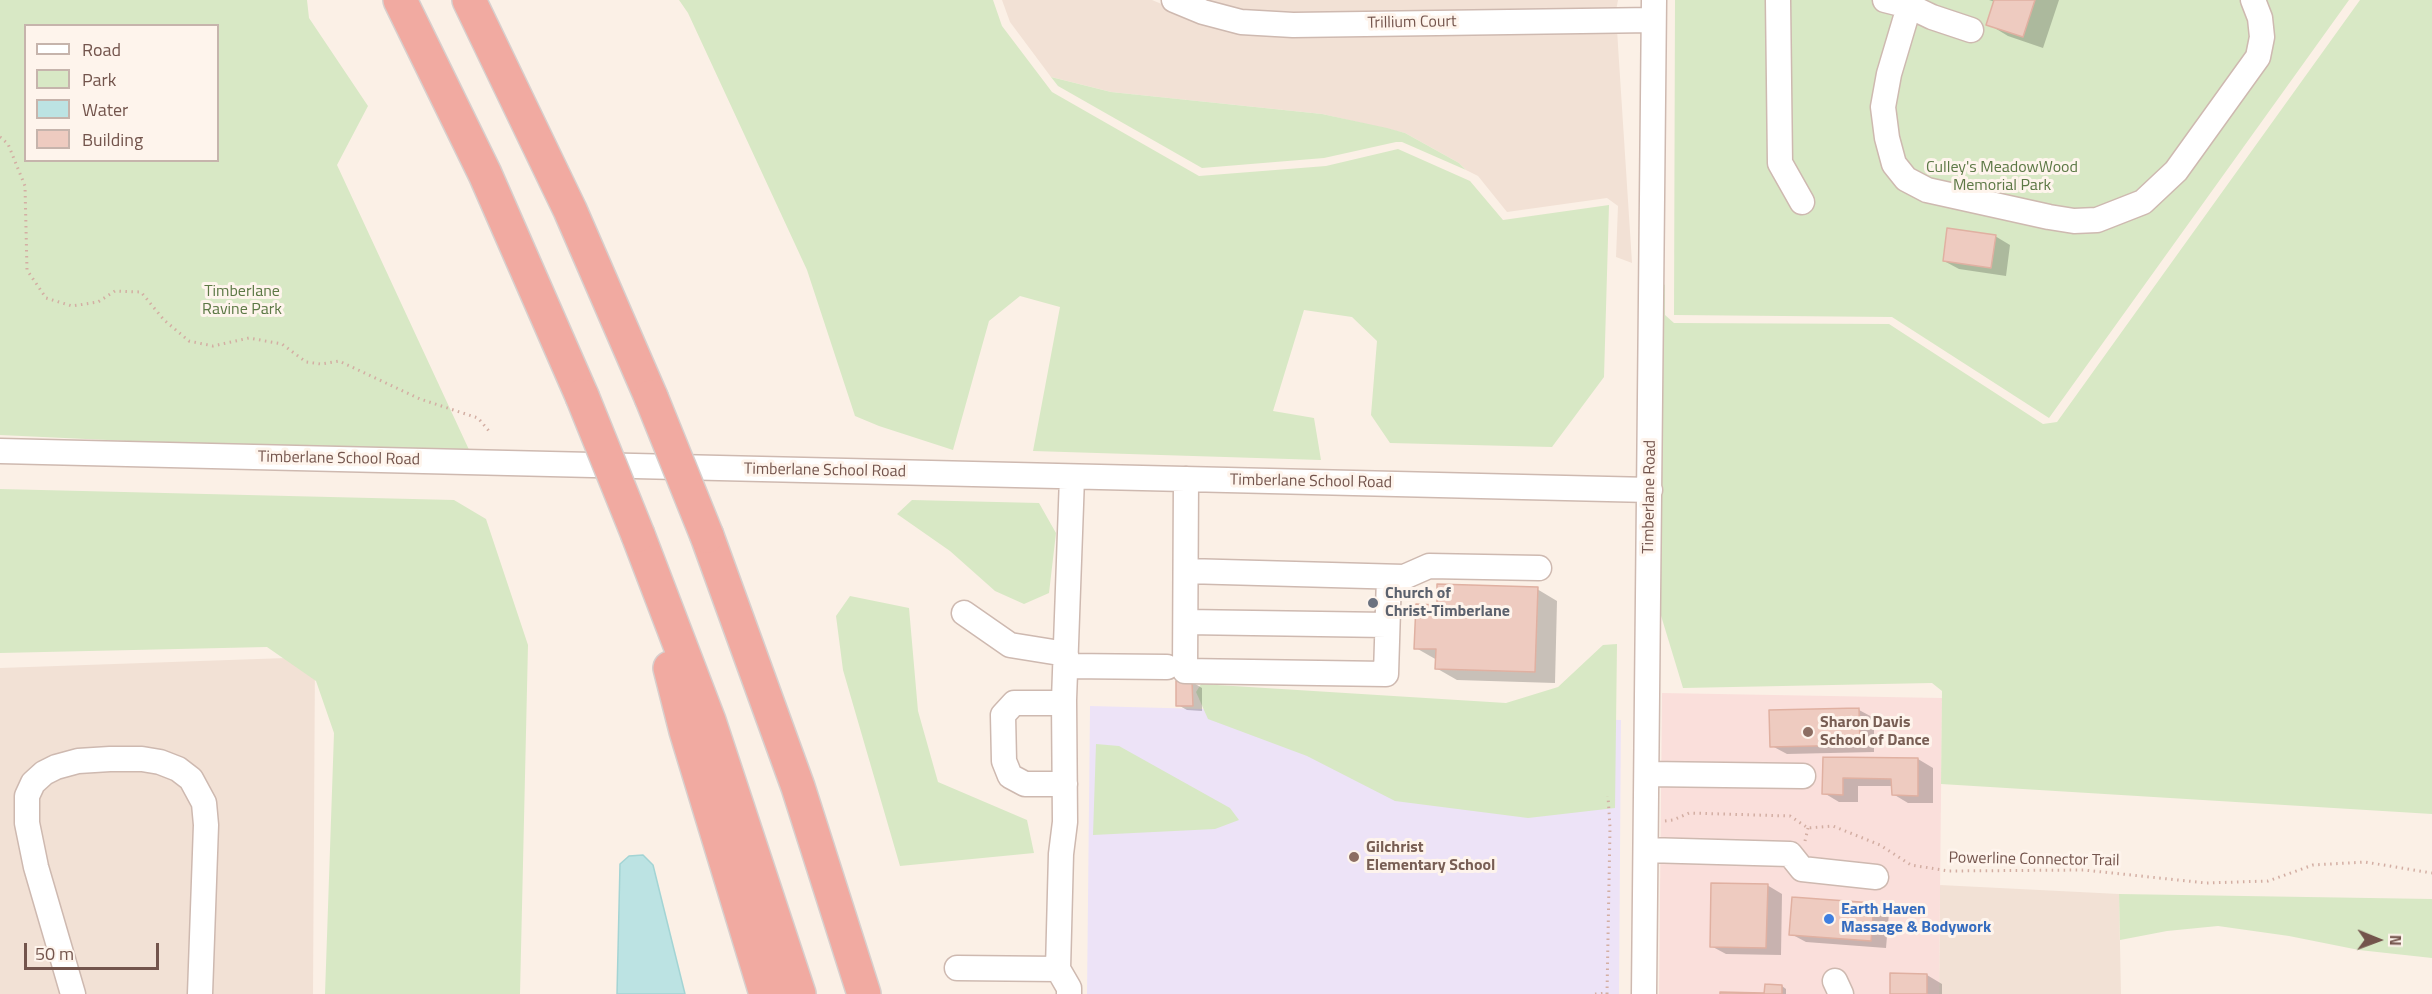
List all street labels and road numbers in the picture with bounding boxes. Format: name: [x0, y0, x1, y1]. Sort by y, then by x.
street label: Trillium Court: [1367, 13, 1457, 33]
street label: Timberlane Road: [1639, 440, 1661, 554]
street label: Timberlane School Road: [258, 448, 420, 470]
street label: Timberlane School Road: [744, 460, 906, 482]
street label: Timberlane School Road: [1230, 471, 1392, 493]
street label: Powerline Connector Trail: [1948, 849, 2120, 871]

